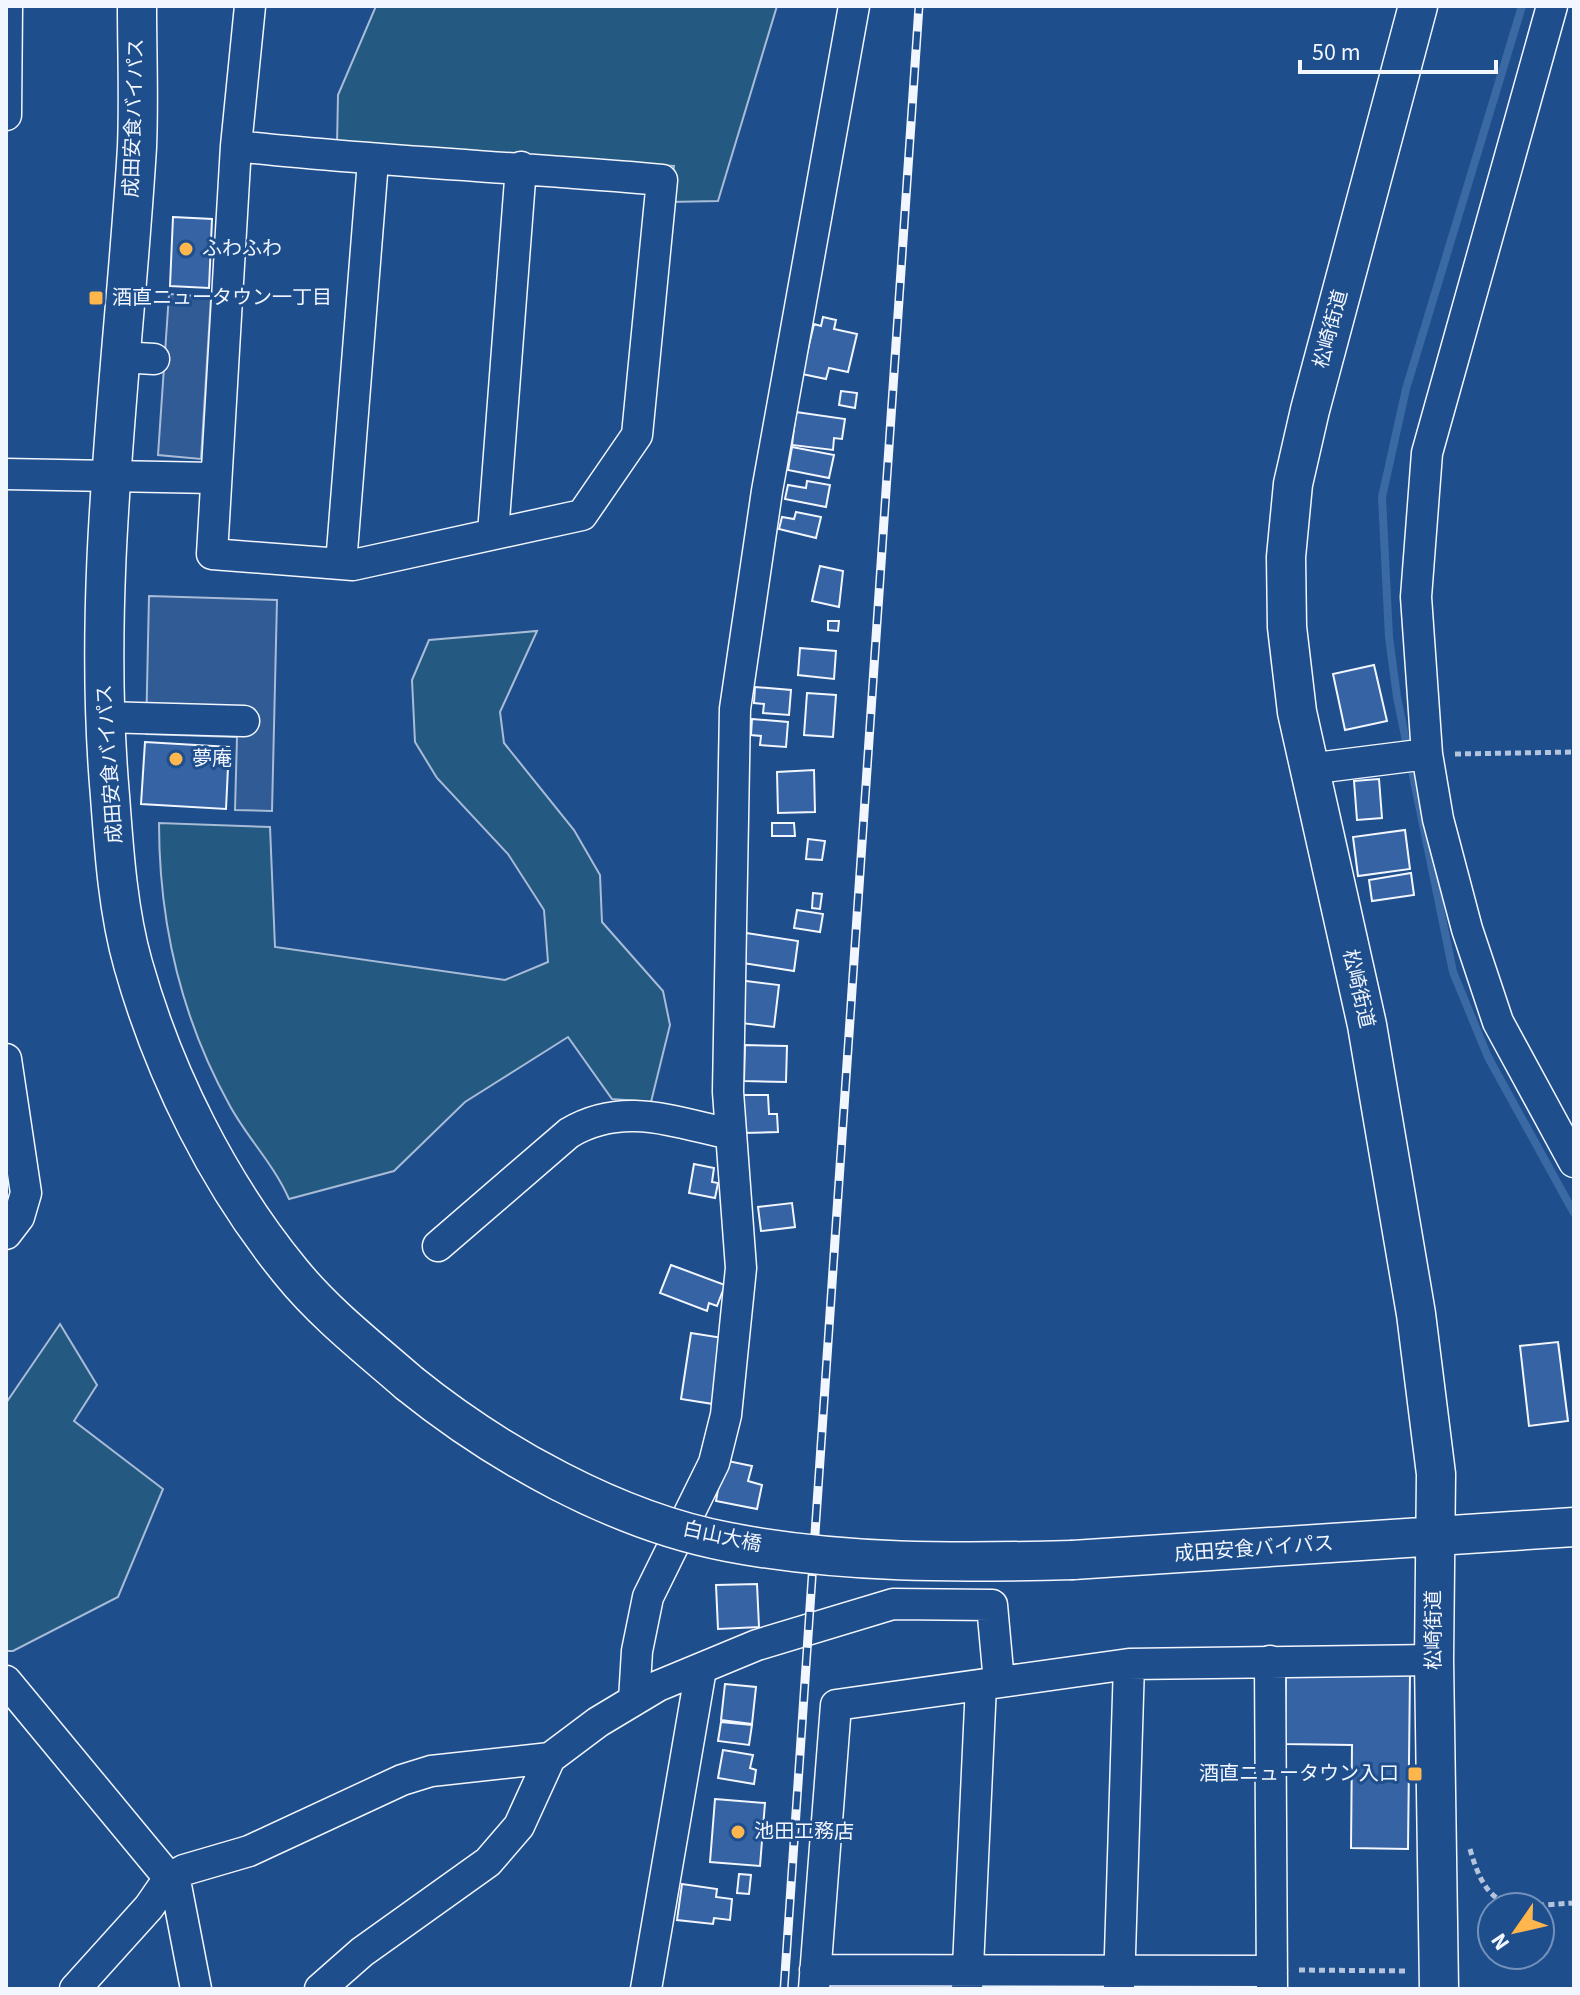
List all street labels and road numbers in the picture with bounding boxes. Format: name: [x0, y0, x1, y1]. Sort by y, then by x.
street label: 成田安食バイパス: [117, 38, 151, 198]
street label: 松崎街道: [1307, 287, 1355, 371]
street label: 成田安食バイパス: [90, 683, 130, 845]
street label: 松崎街道: [1335, 947, 1381, 1031]
street label: 白山大橋: [680, 1515, 764, 1559]
street label: 成田安食バイパス: [1173, 1529, 1335, 1569]
street label: 松崎街道: [1420, 1590, 1448, 1670]

